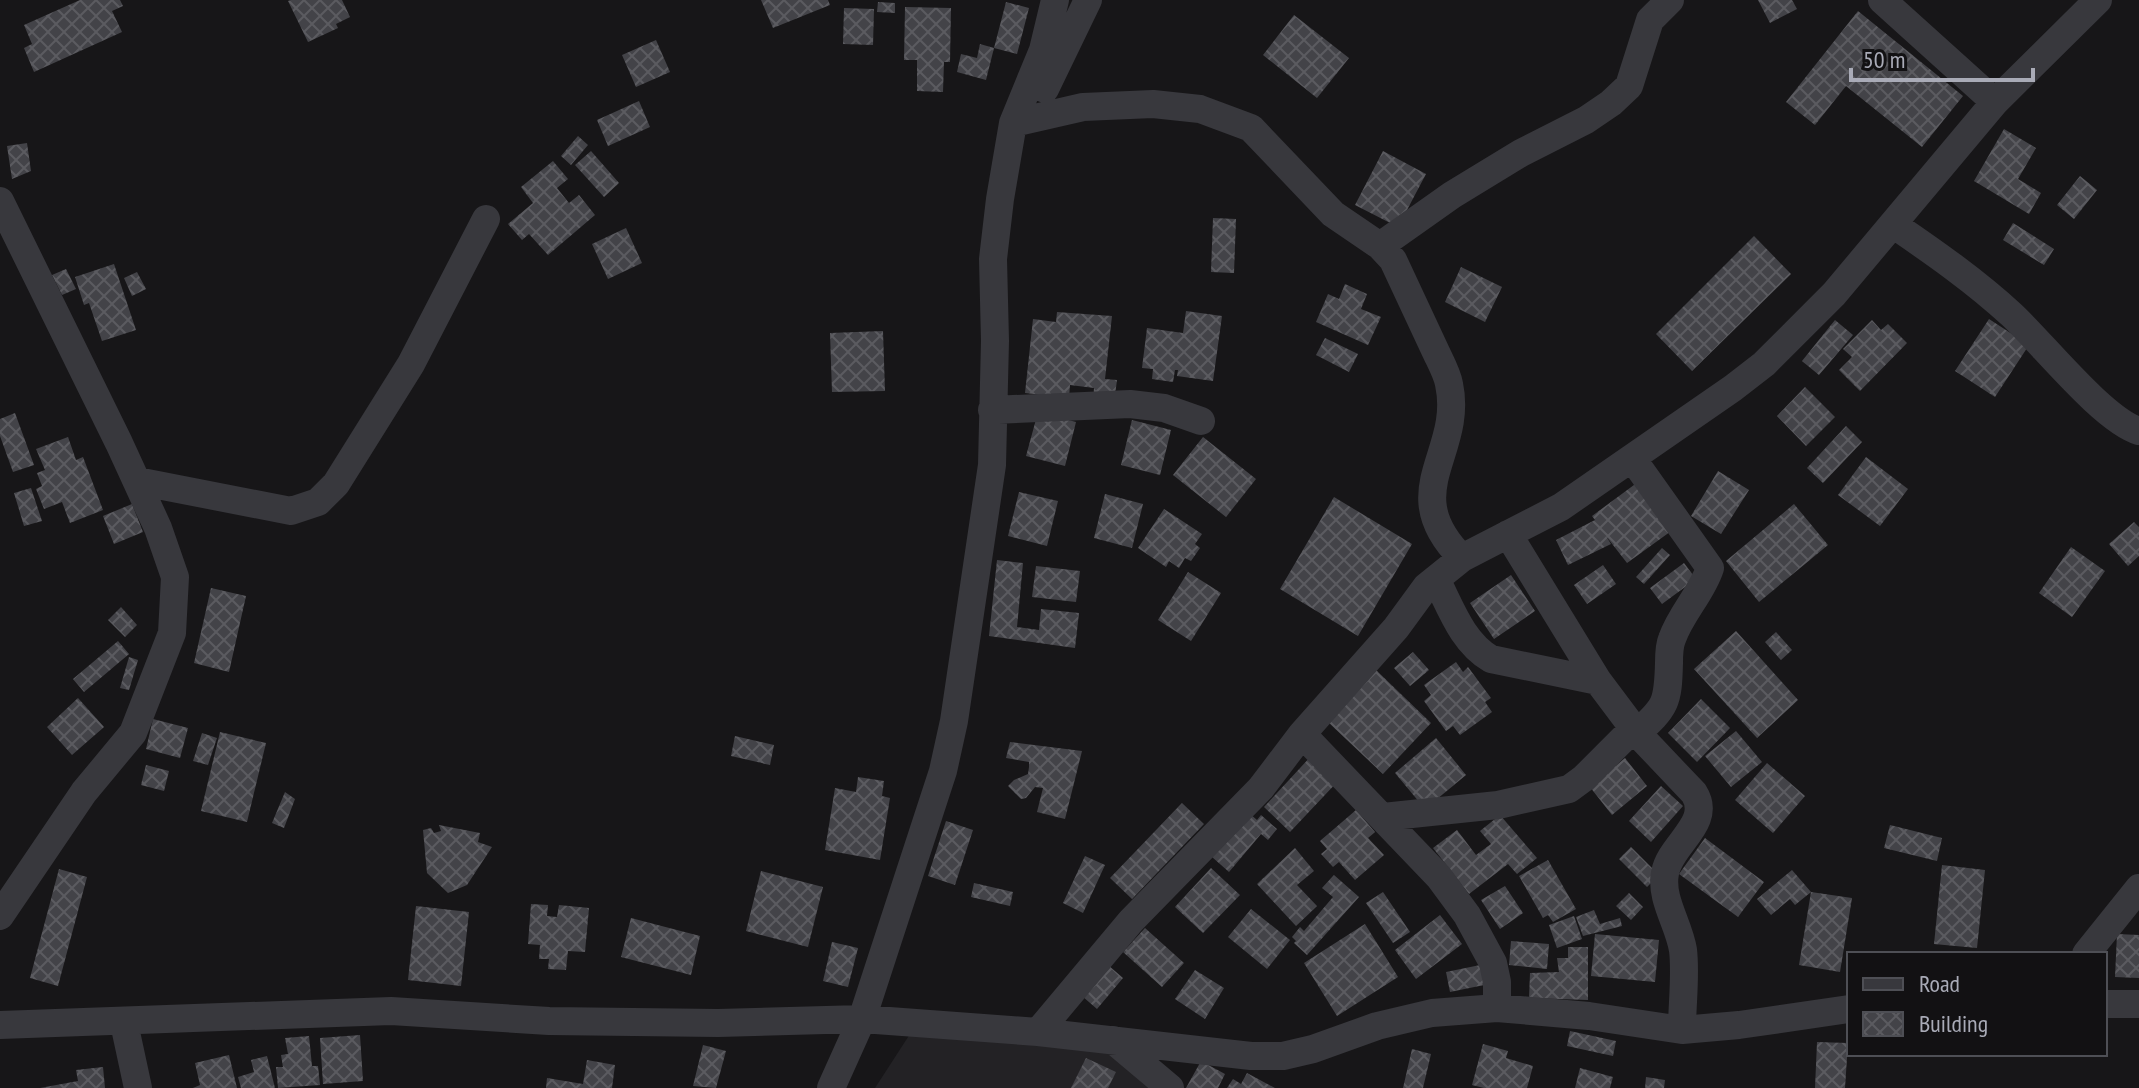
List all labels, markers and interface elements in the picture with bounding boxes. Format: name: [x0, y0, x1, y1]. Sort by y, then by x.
scale bar: [1851, 32, 2033, 82]
text: 50 m: [1863, 44, 1905, 75]
legend: [1847, 952, 2107, 1056]
text: Road: [1919, 968, 1960, 999]
text: Building: [1919, 1008, 1988, 1039]

